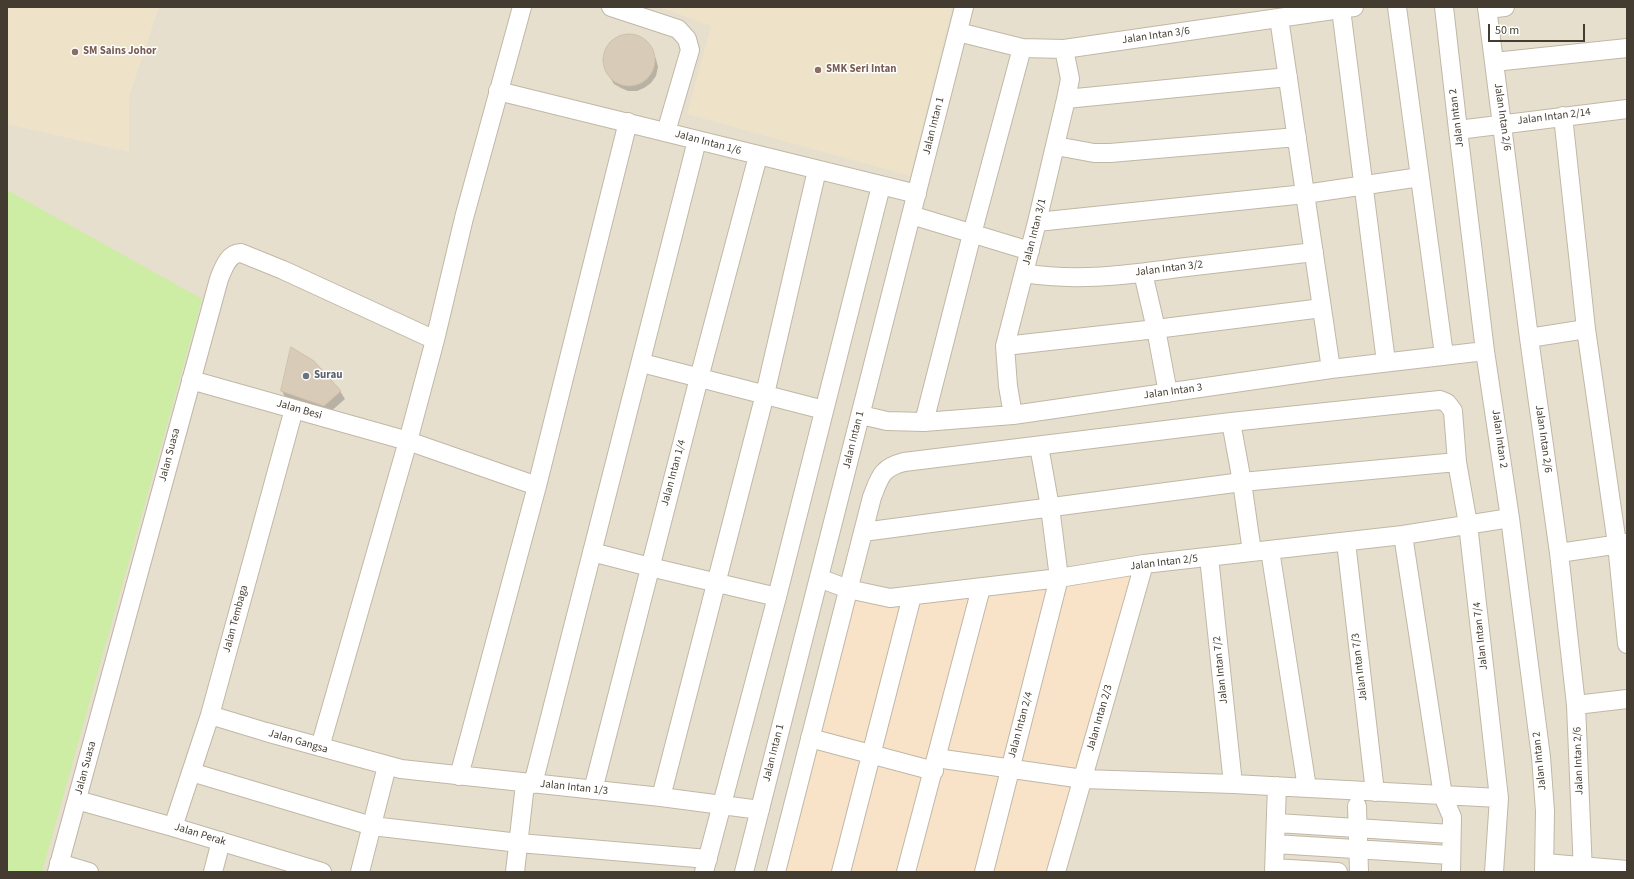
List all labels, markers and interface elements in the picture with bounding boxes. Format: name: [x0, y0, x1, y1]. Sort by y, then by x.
scale bar: [1490, 16, 1587, 42]
text: 50 m: [1495, 22, 1519, 39]
street label: Jalan Intan 3/6: [1121, 25, 1191, 47]
place label: SM Sains Johor: [83, 45, 156, 59]
marker: SM Sains Johor: [70, 47, 80, 57]
place label: SMK Seri Intan: [826, 63, 897, 77]
marker: SMK Seri Intan: [813, 65, 823, 75]
street label: Jalan Intan 2/6: [1491, 82, 1513, 152]
street label: Jalan Intan 2: [1447, 88, 1467, 148]
street label: Jalan Intan 1: [920, 96, 948, 156]
street label: Jalan Intan 2/14: [1517, 106, 1591, 128]
street label: Jalan Intan 1/6: [673, 128, 743, 158]
street label: Jalan Intan 3/1: [1020, 197, 1050, 267]
street label: Jalan Intan 3/2: [1134, 258, 1204, 280]
place label: Surau: [314, 369, 342, 383]
marker: Surau: [301, 371, 311, 381]
street label: Jalan Intan 3: [1143, 381, 1203, 403]
street label: Jalan Besi: [275, 397, 323, 423]
street label: Jalan Intan 2/6: [1532, 404, 1554, 474]
street label: Jalan Intan 2: [1488, 409, 1510, 469]
street label: Jalan Intan 1: [840, 410, 868, 470]
street label: Jalan Suasa: [157, 427, 183, 483]
street label: Jalan Intan 1/4: [659, 438, 689, 508]
street label: Jalan Intan 2/5: [1129, 552, 1199, 574]
street label: Jalan Tembaga: [221, 584, 251, 654]
street label: Jalan Intan 7/4: [1471, 601, 1491, 671]
street label: Jalan Intan 7/3: [1349, 632, 1371, 702]
street label: Jalan Intan 7/2: [1211, 635, 1231, 705]
street label: Jalan Intan 2/3: [1084, 683, 1116, 753]
street label: Jalan Intan 2/4: [1006, 690, 1036, 760]
street label: Jalan Intan 1: [760, 723, 788, 783]
street label: Jalan Gangsa: [267, 727, 329, 757]
street label: Jalan Intan 2/6: [1571, 727, 1587, 795]
street label: Jalan Intan 2: [1530, 731, 1550, 791]
street label: Jalan Suasa: [73, 740, 99, 796]
street label: Jalan Intan 1/3: [539, 778, 609, 798]
street label: Jalan Perak: [173, 821, 227, 849]

